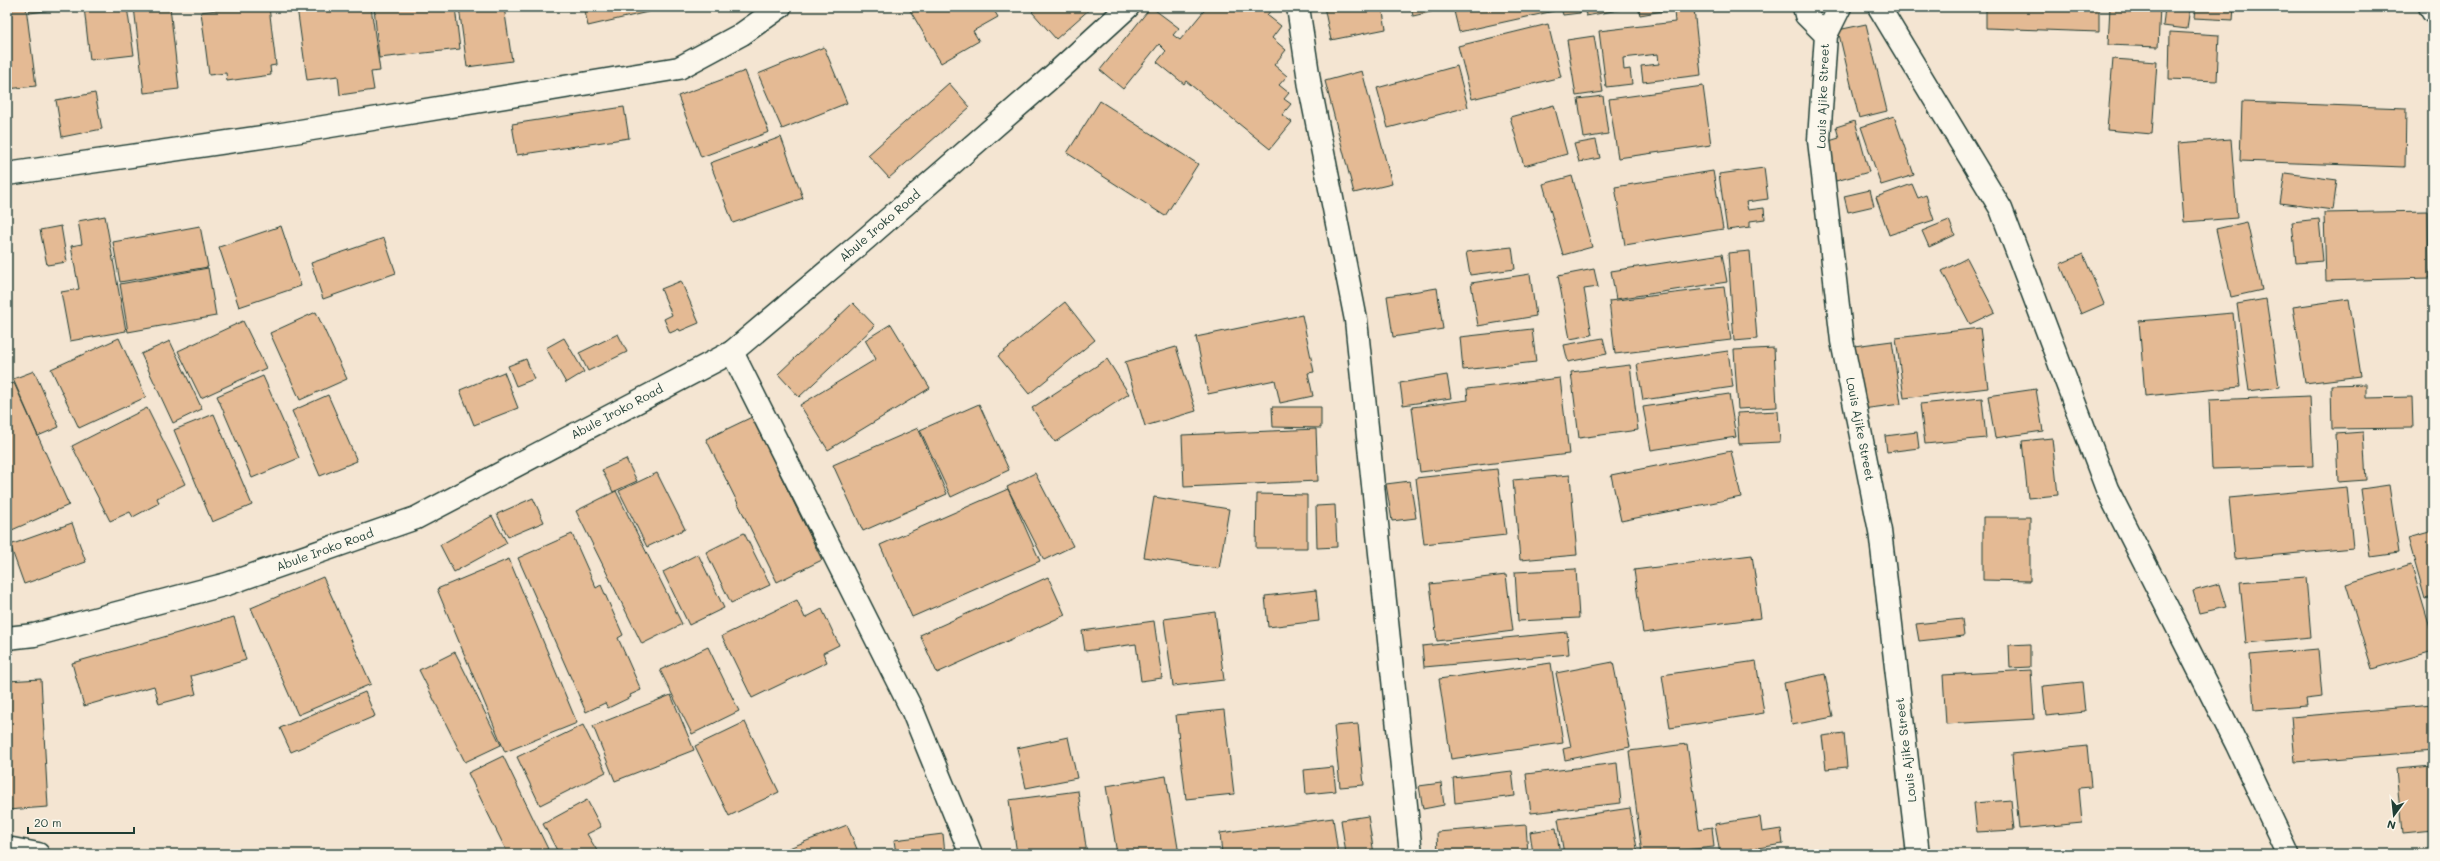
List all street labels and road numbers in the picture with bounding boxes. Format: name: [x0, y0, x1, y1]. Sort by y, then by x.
street label: Louis Ajike Street: [1812, 43, 1832, 149]
street label: Abule Iroko Road: [835, 185, 924, 265]
street label: Louis Ajike Street: [1843, 376, 1879, 482]
street label: Abule Iroko Road: [568, 380, 666, 442]
street label: Abule Iroko Road: [274, 524, 376, 574]
street label: Louis Ajike Street: [1891, 697, 1919, 803]

